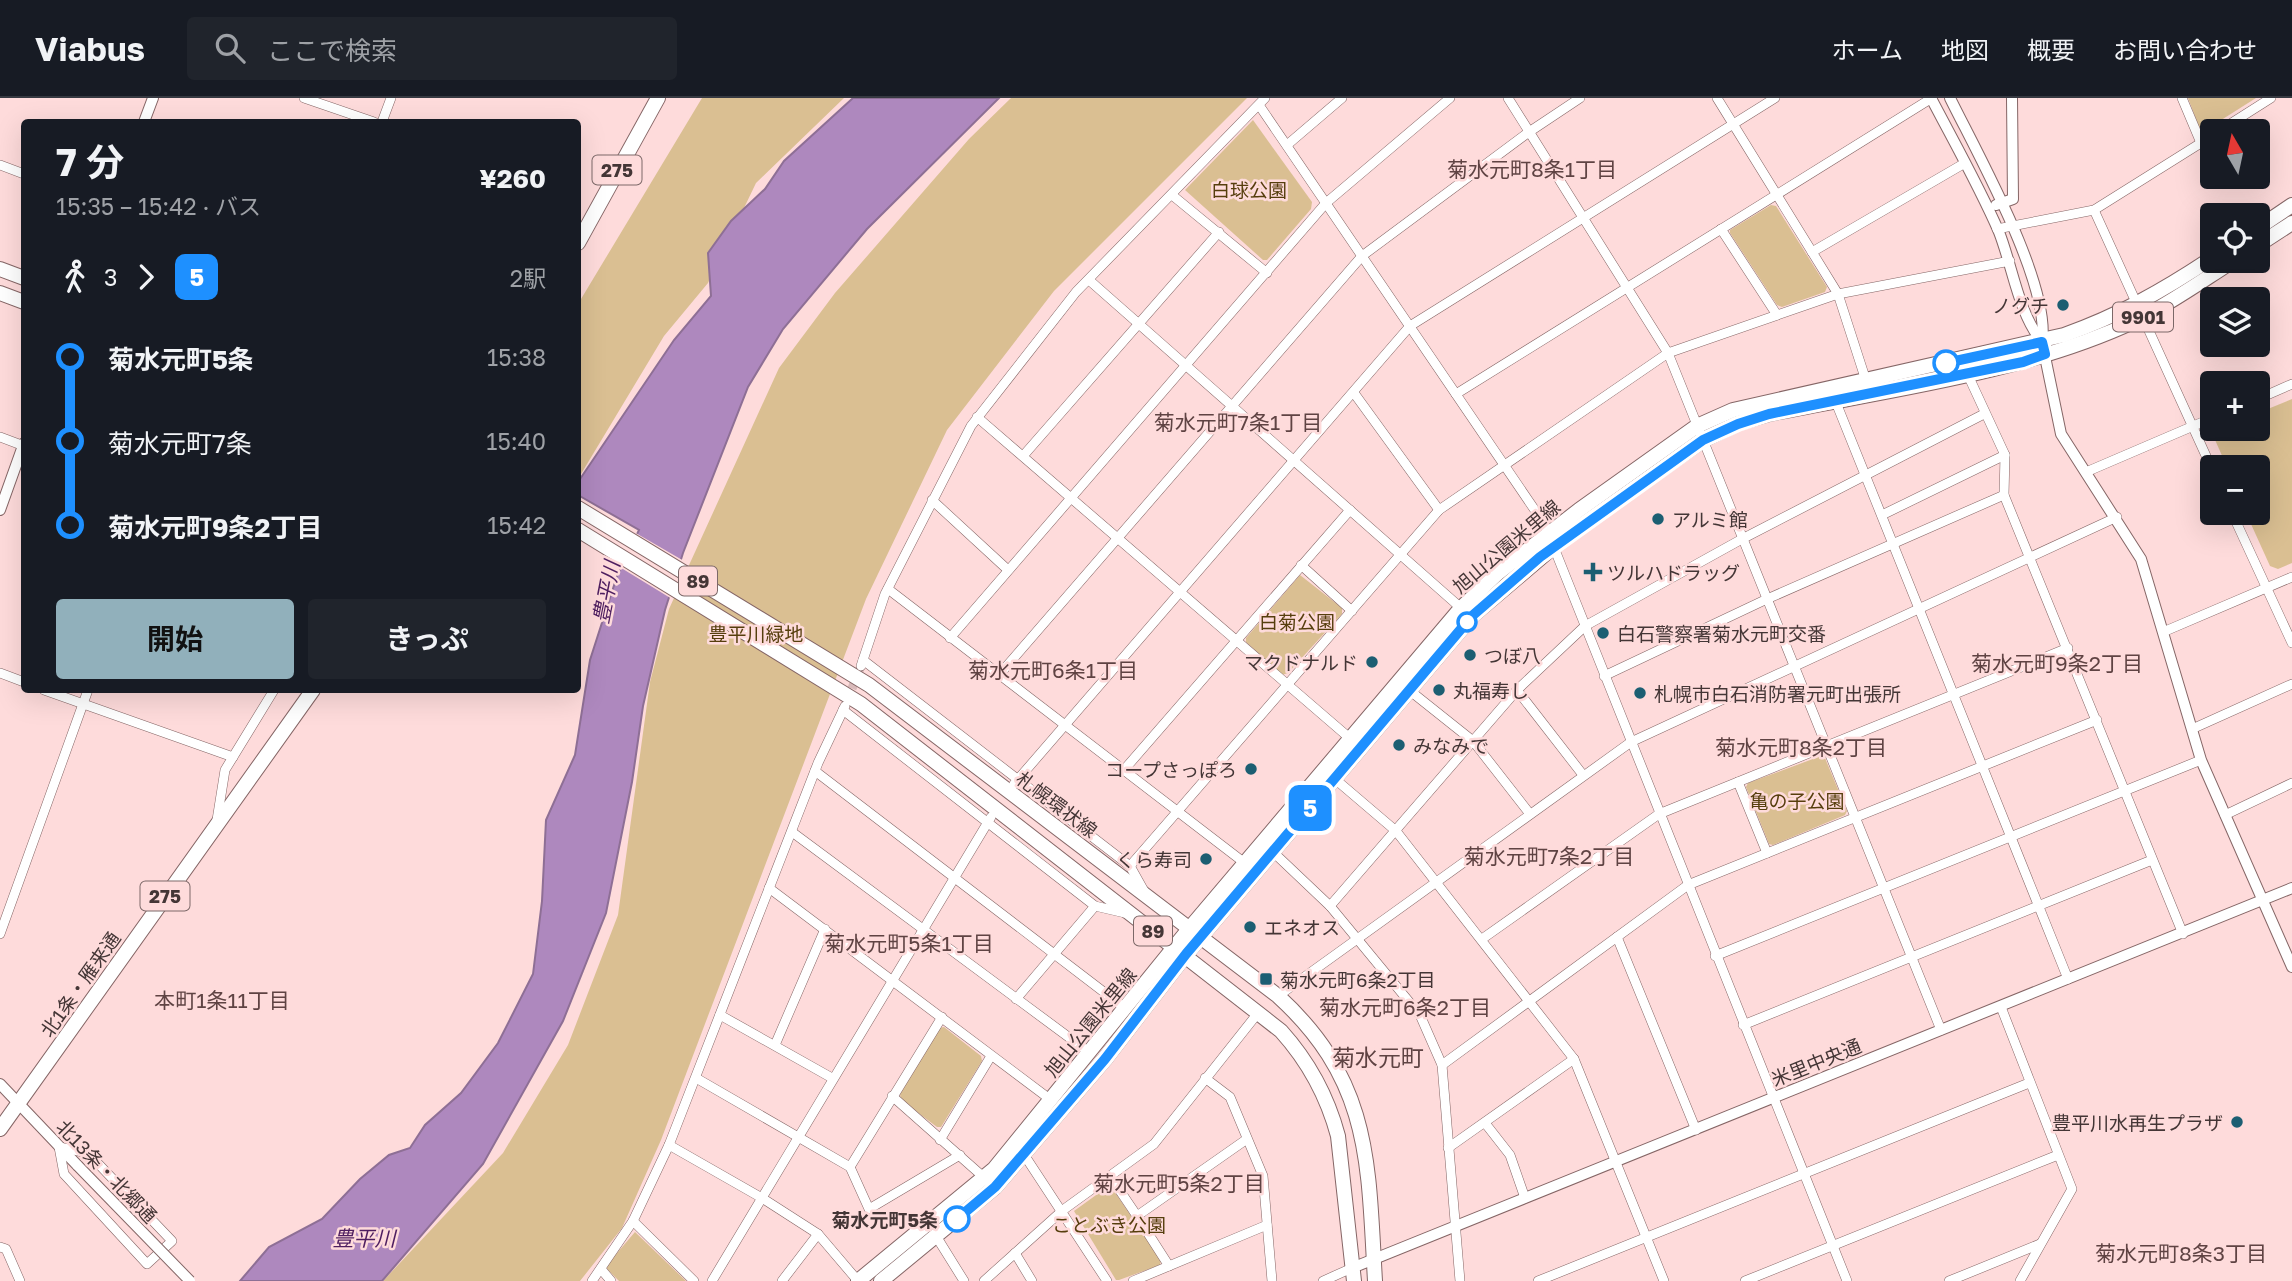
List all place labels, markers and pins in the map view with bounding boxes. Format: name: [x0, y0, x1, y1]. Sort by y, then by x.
place label: ノグチ: [1992, 294, 2049, 317]
marker: ノグチ: [2055, 297, 2071, 313]
unlabelled marker: [1933, 350, 1959, 376]
place label: アルミ館: [1672, 508, 1748, 531]
marker: アルミ館: [1650, 511, 1666, 527]
place label: ツルハドラッグ: [1607, 561, 1740, 584]
marker: ツルハドラッグ: [1585, 564, 1601, 580]
unlabelled marker: [1457, 612, 1477, 632]
place label: 白石警察署菊水元町交番: [1617, 622, 1826, 645]
marker: 白石警察署菊水元町交番: [1595, 625, 1611, 641]
place label: つぼ八: [1484, 644, 1541, 667]
marker: つぼ八: [1462, 647, 1478, 663]
place label: マクドナルド: [1244, 651, 1358, 674]
marker: マクドナルド: [1364, 654, 1380, 670]
place label: 丸福寿し: [1453, 679, 1529, 702]
marker: 丸福寿し: [1431, 682, 1447, 698]
place label: 札幌市白石消防署元町出張所: [1654, 682, 1901, 705]
marker: 札幌市白石消防署元町出張所: [1632, 685, 1648, 701]
place label: みなみで: [1413, 734, 1489, 757]
marker: みなみで: [1391, 737, 1407, 753]
place label: コープさっぽろ: [1105, 758, 1237, 781]
marker: コープさっぽろ: [1243, 761, 1259, 777]
place label: くら寿司: [1116, 848, 1192, 871]
marker: くら寿司: [1198, 851, 1214, 867]
place label: エネオス: [1264, 916, 1340, 939]
marker: エネオス: [1242, 919, 1258, 935]
place label: 菊水元町6条2丁目: [1280, 968, 1436, 991]
marker: 菊水元町6条2丁目: [1258, 971, 1274, 987]
place label: 豊平川水再生プラザ: [2052, 1111, 2223, 1134]
marker: 豊平川水再生プラザ: [2229, 1114, 2245, 1130]
marker: 菊水元町5条: [944, 1206, 970, 1232]
place label: 菊水元町5条: [831, 1208, 938, 1231]

